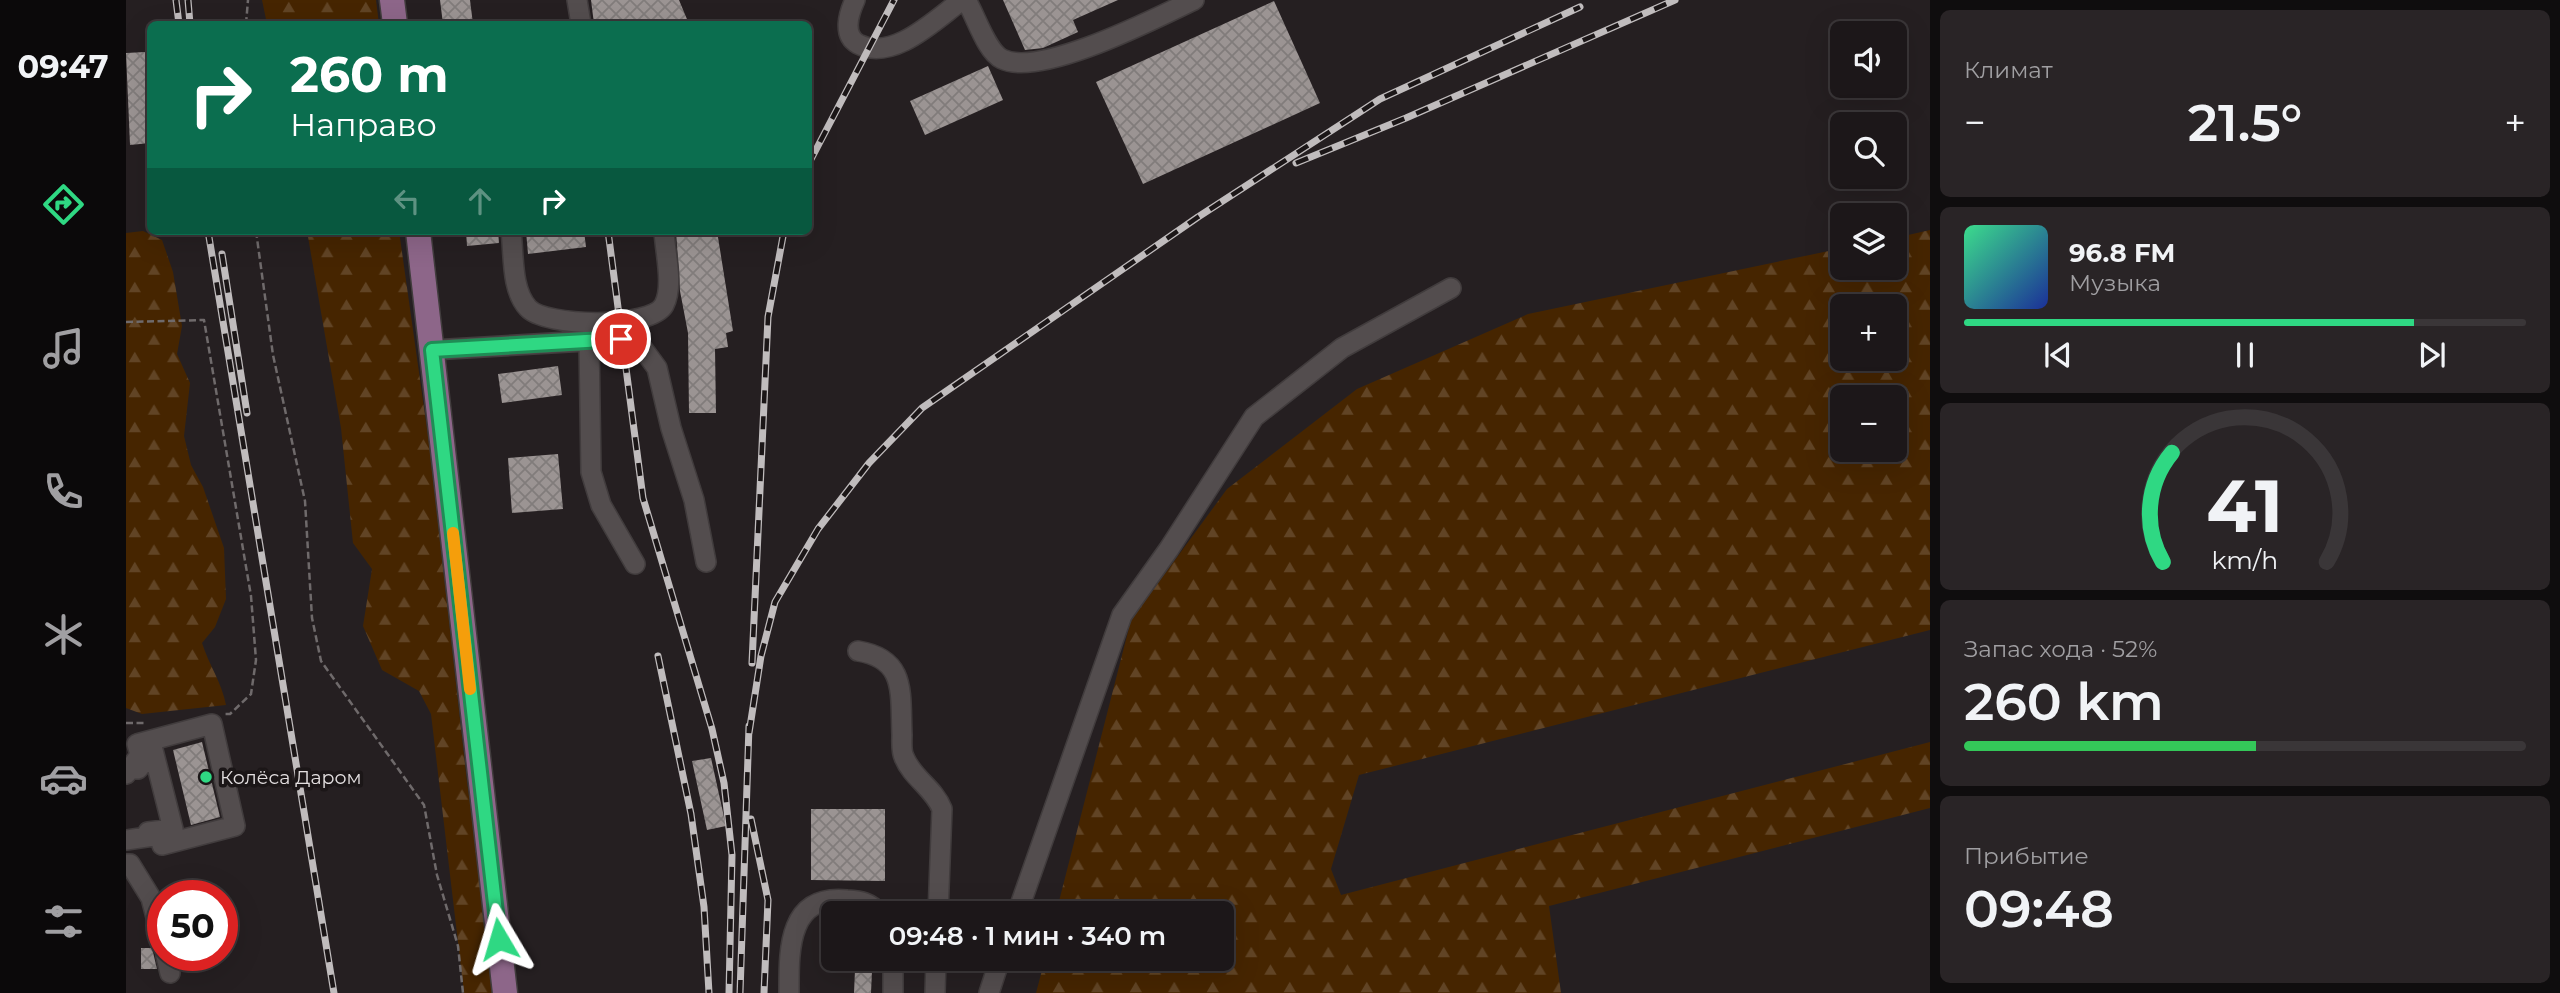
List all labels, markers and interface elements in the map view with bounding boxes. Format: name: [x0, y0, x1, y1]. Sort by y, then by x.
map controls: [1830, 21, 1907, 462]
button: sound: [1830, 21, 1907, 98]
text: 260 m: [290, 45, 449, 104]
text: 09:47: [17, 47, 109, 86]
icon: right: [175, 49, 266, 140]
text: Климат: [1964, 56, 2053, 84]
text: 21.5°: [2188, 91, 2302, 154]
text: −: [1964, 99, 1986, 146]
text: +: [2504, 99, 2526, 146]
text: Направо: [290, 105, 437, 144]
button: search: [1830, 112, 1907, 189]
icon: directions: [39, 180, 88, 229]
icon: left: [388, 182, 426, 220]
icon: ahead: [461, 182, 499, 220]
icon: right: [534, 182, 572, 220]
button: layers: [1830, 203, 1907, 280]
text: 96.8 FM: [2069, 237, 2175, 269]
text: Музыка: [2069, 269, 2161, 297]
button: +: [1830, 294, 1907, 371]
pin: [591, 309, 651, 369]
icon: arrive: [602, 320, 640, 358]
icon: music: [39, 324, 88, 373]
icon: previous: [2039, 336, 2077, 374]
icon: pause: [2226, 336, 2264, 374]
icon: next: [2413, 336, 2451, 374]
button: −: [1830, 385, 1907, 462]
text: 41: [2207, 463, 2283, 551]
icon: phone: [39, 467, 88, 516]
text: km/h: [2212, 545, 2278, 575]
icon: climate: [39, 610, 88, 659]
text: Запас хода · 52%: [1964, 635, 2157, 663]
text: 260 km: [1964, 670, 2164, 733]
icon: car: [39, 754, 88, 803]
place label: Колёса Даром: [220, 766, 362, 789]
marker: Колёса Даром: [198, 769, 214, 785]
text: Прибытие: [1964, 842, 2089, 870]
text: 09:48: [1964, 877, 2114, 940]
speed limit sign: 50: [147, 880, 238, 971]
icon: filters: [39, 897, 88, 946]
position arrow: [462, 902, 536, 976]
text: 09:48 · 1 мин · 340 m: [889, 920, 1166, 952]

